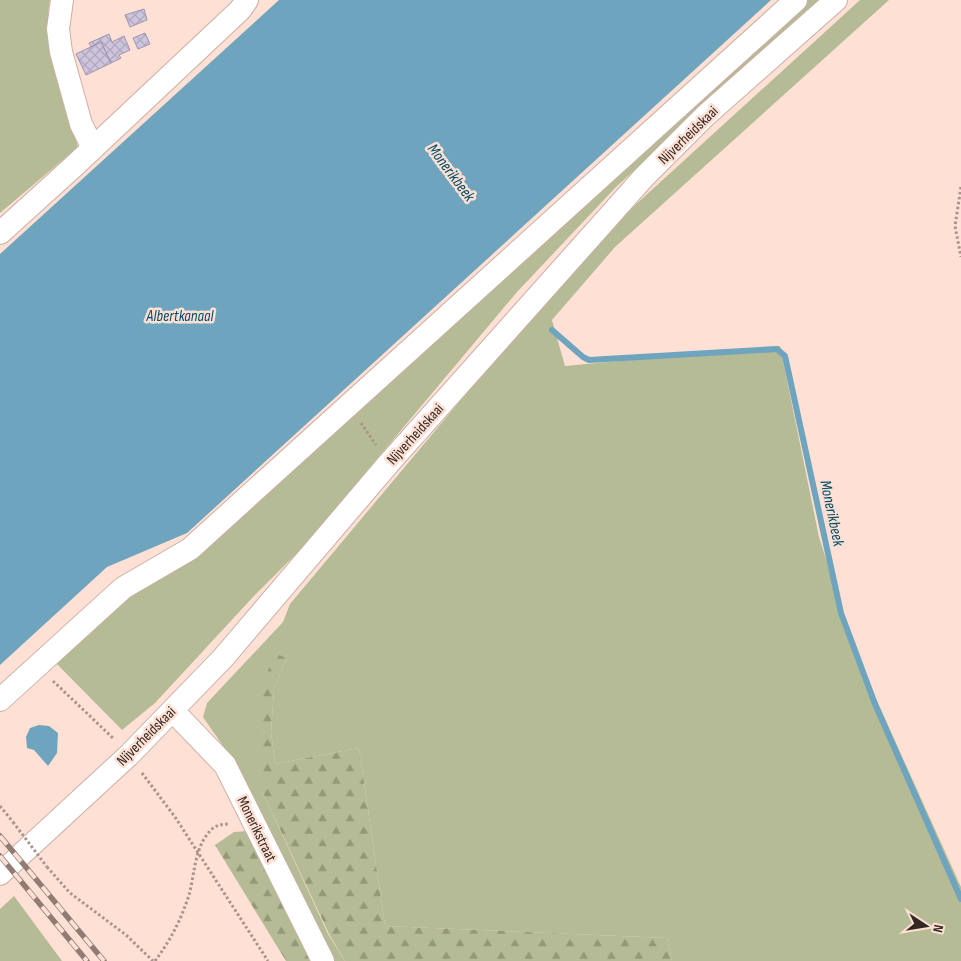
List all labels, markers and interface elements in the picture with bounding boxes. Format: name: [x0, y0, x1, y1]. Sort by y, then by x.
street label: Nijverheidskaai: [654, 102, 722, 169]
water label: Monerikbeek: [423, 140, 479, 206]
water label: Albertkanaal: [146, 307, 214, 326]
street label: Nijverheidskaai: [383, 400, 448, 469]
water label: Monerikbeek: [815, 479, 848, 549]
street label: Nijverheidskaai: [113, 703, 180, 770]
street label: Monerikstraat: [233, 793, 281, 865]
north arrow: [901, 901, 951, 951]
text: N: [929, 923, 947, 934]

